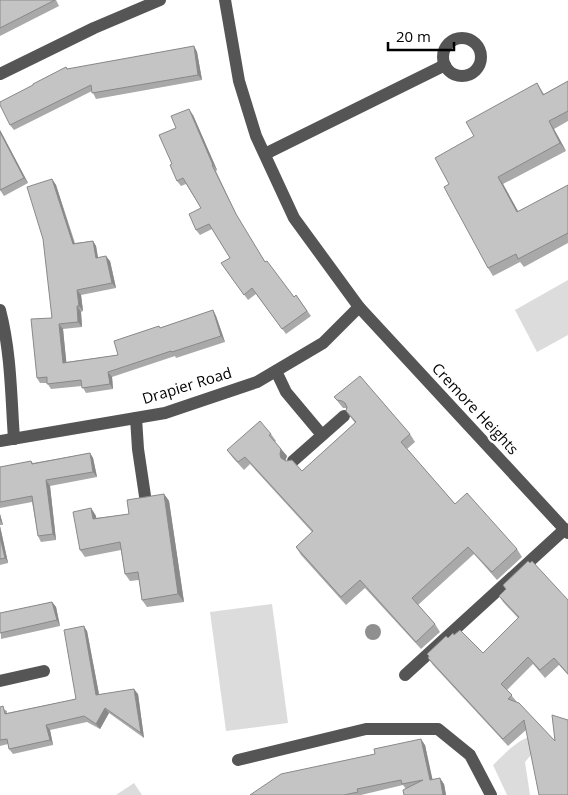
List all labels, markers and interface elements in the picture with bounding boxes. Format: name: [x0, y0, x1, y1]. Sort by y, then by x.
scale bar: [388, 20, 454, 52]
text: 20 m: [396, 26, 431, 46]
street label: Cremore Heights: [428, 358, 523, 458]
street label: Drapier Road: [140, 362, 234, 408]

